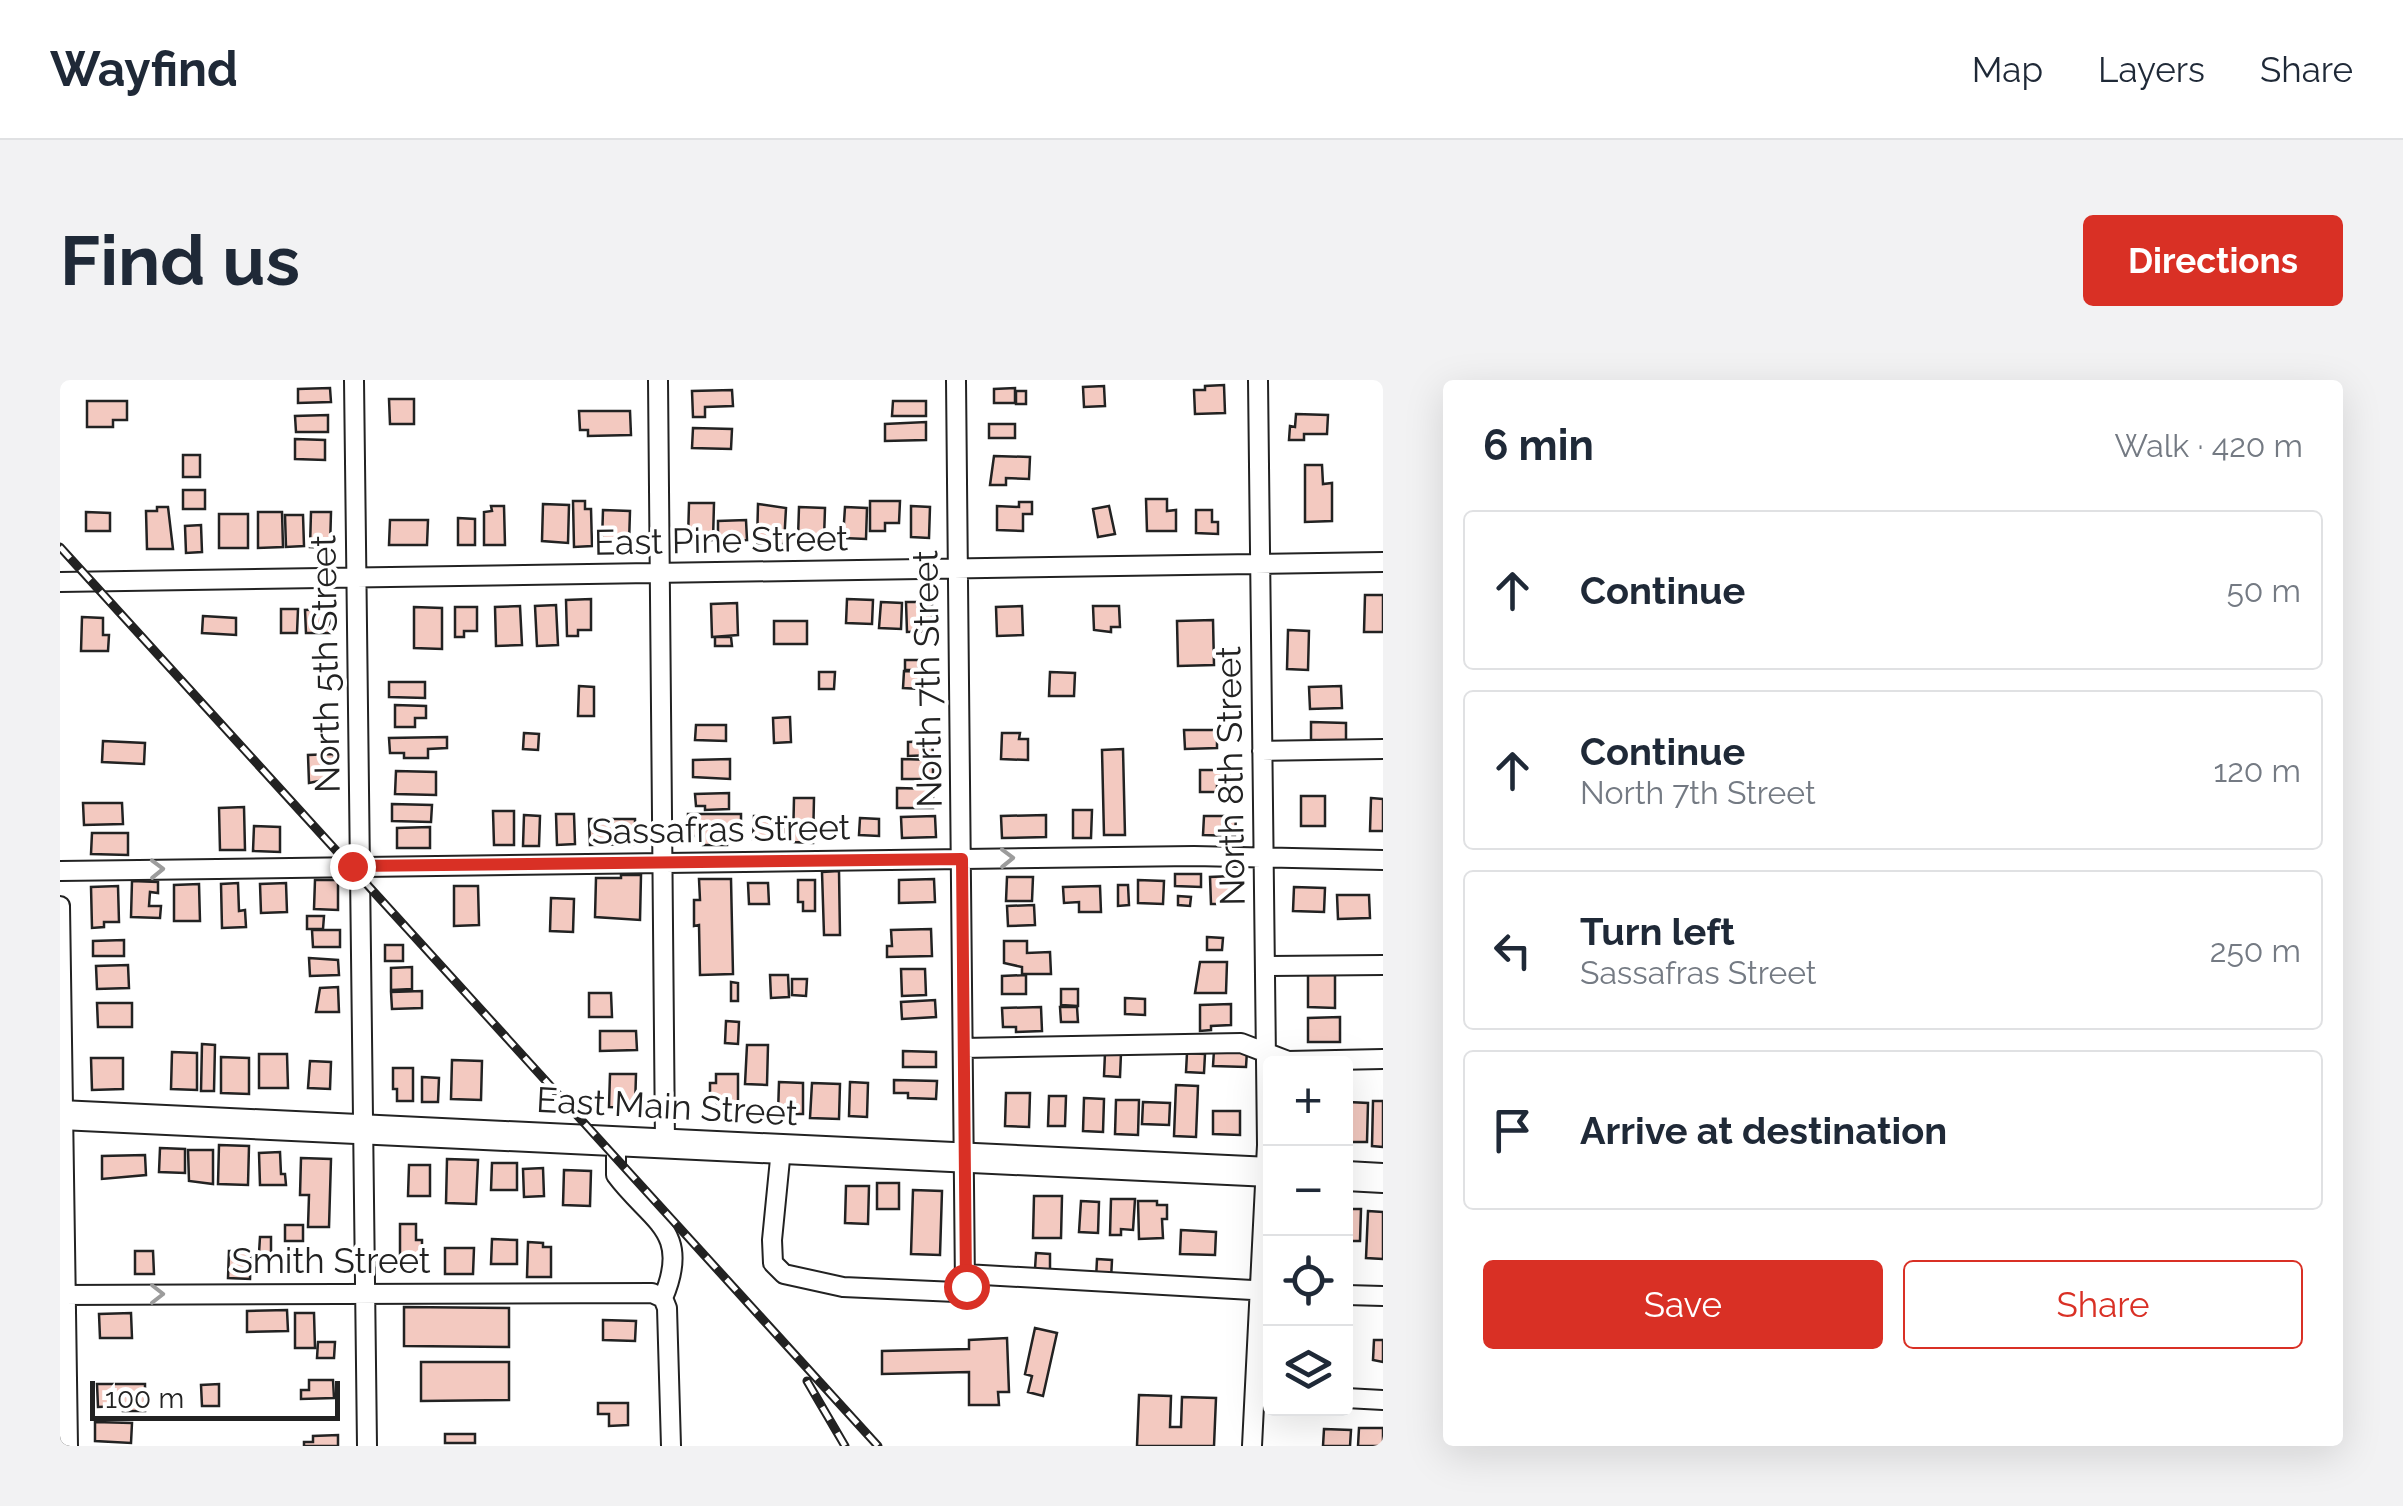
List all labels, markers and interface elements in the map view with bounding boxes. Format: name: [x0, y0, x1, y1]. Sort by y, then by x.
text: Wayfind: [50, 41, 238, 97]
text: Map: [1972, 49, 2043, 90]
text: Layers: [2098, 49, 2205, 90]
text: Share: [2260, 49, 2353, 90]
button: Directions: [2083, 215, 2343, 306]
text: Find us: [60, 219, 300, 301]
text: 6 min: [1483, 421, 1594, 470]
text: Walk · 420 m: [2114, 427, 2303, 464]
street label: East Pine Street: [594, 517, 849, 563]
street label: North 5th Street: [302, 534, 348, 793]
street label: North 7th Street: [904, 550, 950, 808]
icon: ahead: [1485, 563, 1540, 618]
text: Continue: [1580, 568, 1745, 613]
text: 50 m: [2226, 572, 2301, 609]
street label: North 8th Street: [1207, 646, 1253, 906]
text: Continue: [1580, 729, 1745, 774]
icon: ahead: [1485, 743, 1540, 798]
text: 120 m: [2213, 752, 2301, 789]
text: North 7th Street: [1580, 774, 1816, 811]
street label: Sassafras Street: [591, 806, 851, 852]
route end: [330, 844, 376, 890]
one-way arrow: [1000, 848, 1016, 869]
one-way arrow: [150, 859, 166, 880]
text: Turn left: [1580, 909, 1735, 954]
icon: left: [1485, 923, 1540, 978]
text: 250 m: [2210, 932, 2301, 969]
text: Sassafras Street: [1580, 954, 1817, 991]
map controls: [1263, 1056, 1353, 1416]
button: +: [1263, 1056, 1353, 1146]
street label: East Main Street: [535, 1079, 799, 1133]
icon: arrive: [1485, 1103, 1540, 1158]
text: Arrive at destination: [1580, 1108, 1947, 1153]
button: −: [1263, 1146, 1353, 1236]
button: locate: [1263, 1236, 1353, 1326]
street label: Smith Street: [231, 1240, 431, 1281]
button: Save: [1483, 1260, 1883, 1349]
button: Share: [1903, 1260, 2303, 1349]
route start: [944, 1264, 990, 1310]
one-way arrow: [150, 1283, 166, 1305]
button: layers: [1263, 1326, 1353, 1416]
scale bar: [90, 1376, 340, 1420]
text: 100 m: [105, 1382, 184, 1415]

